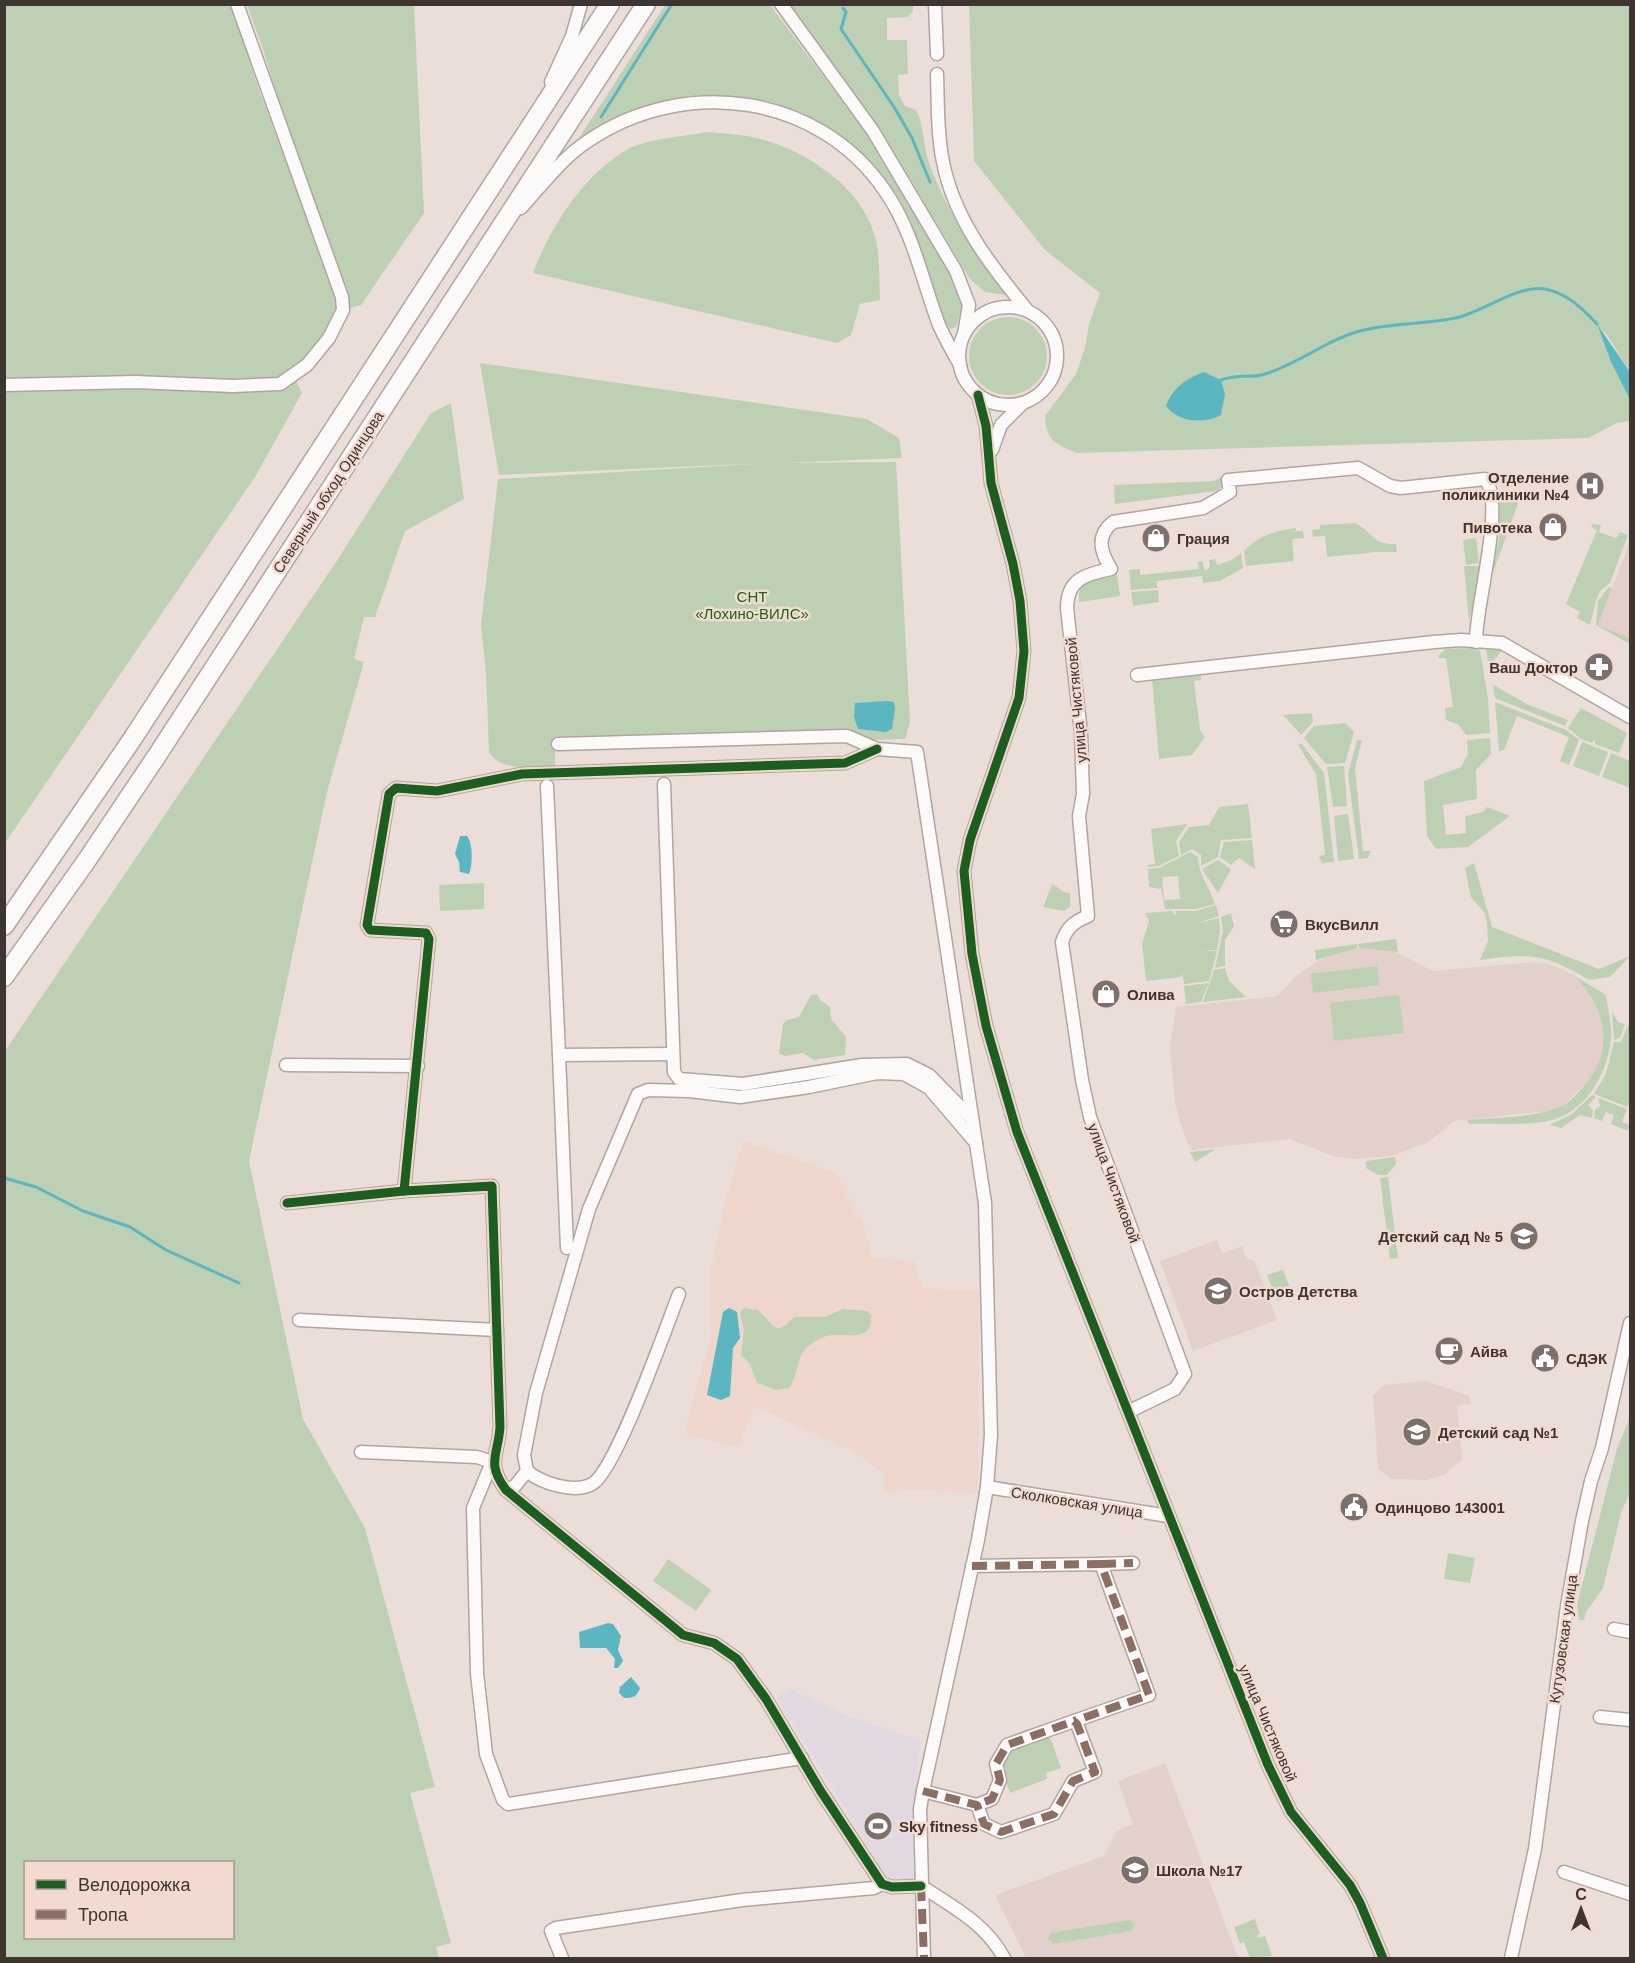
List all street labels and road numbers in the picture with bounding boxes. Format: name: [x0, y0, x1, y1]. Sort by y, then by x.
street label: Северный обход Одинцова: [269, 407, 387, 576]
street label: улица Чистяковой: [1062, 637, 1090, 763]
street label: улица Чистяковой: [1084, 1121, 1144, 1245]
street label: Сколковская улица: [1010, 1483, 1145, 1521]
street label: Кутузовская улица: [1546, 1573, 1581, 1704]
street label: улица Чистяковой: [1236, 1662, 1300, 1784]

